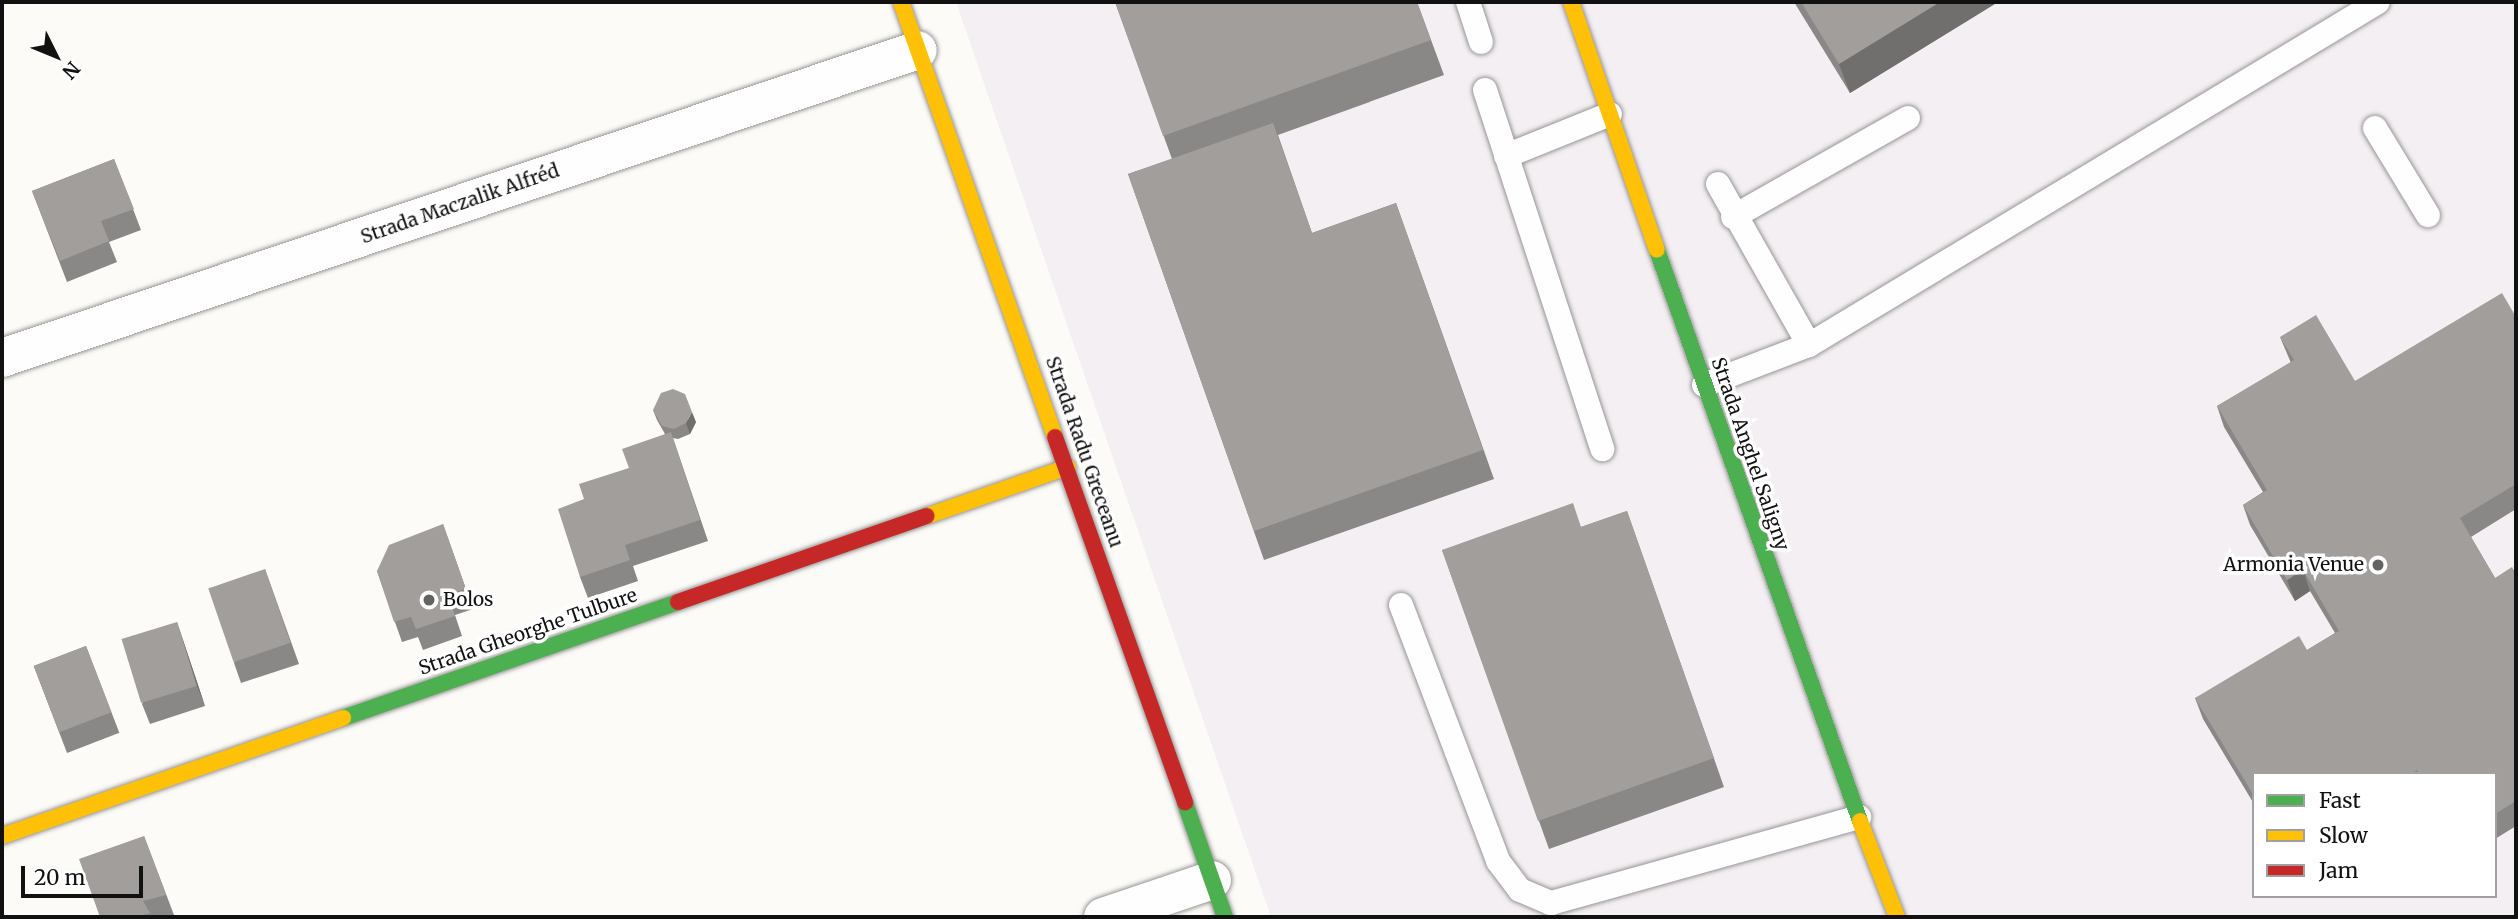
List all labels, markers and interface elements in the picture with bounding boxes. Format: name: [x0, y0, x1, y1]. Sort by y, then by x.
north arrow: [21, 21, 91, 91]
text: N: [57, 57, 85, 84]
street label: Strada Maczalik Alfréd: [358, 159, 562, 249]
street label: Strada Radu Greceanu: [1041, 354, 1127, 550]
street label: Strada Anghel Saligny: [1706, 355, 1794, 553]
place label: Armonia Venue: [2223, 554, 2364, 576]
marker: Armonia Venue: [2370, 557, 2386, 573]
street label: Strada Gheorghe Tulbure: [416, 584, 640, 680]
place label: Bolos: [443, 589, 493, 611]
marker: Bolos: [421, 592, 437, 608]
legend: [2252, 772, 2497, 898]
text: Fast: [2319, 787, 2361, 814]
text: Slow: [2319, 822, 2368, 849]
scale bar: [24, 852, 147, 896]
text: Jam: [2319, 857, 2358, 884]
text: 20 m: [34, 864, 85, 891]

